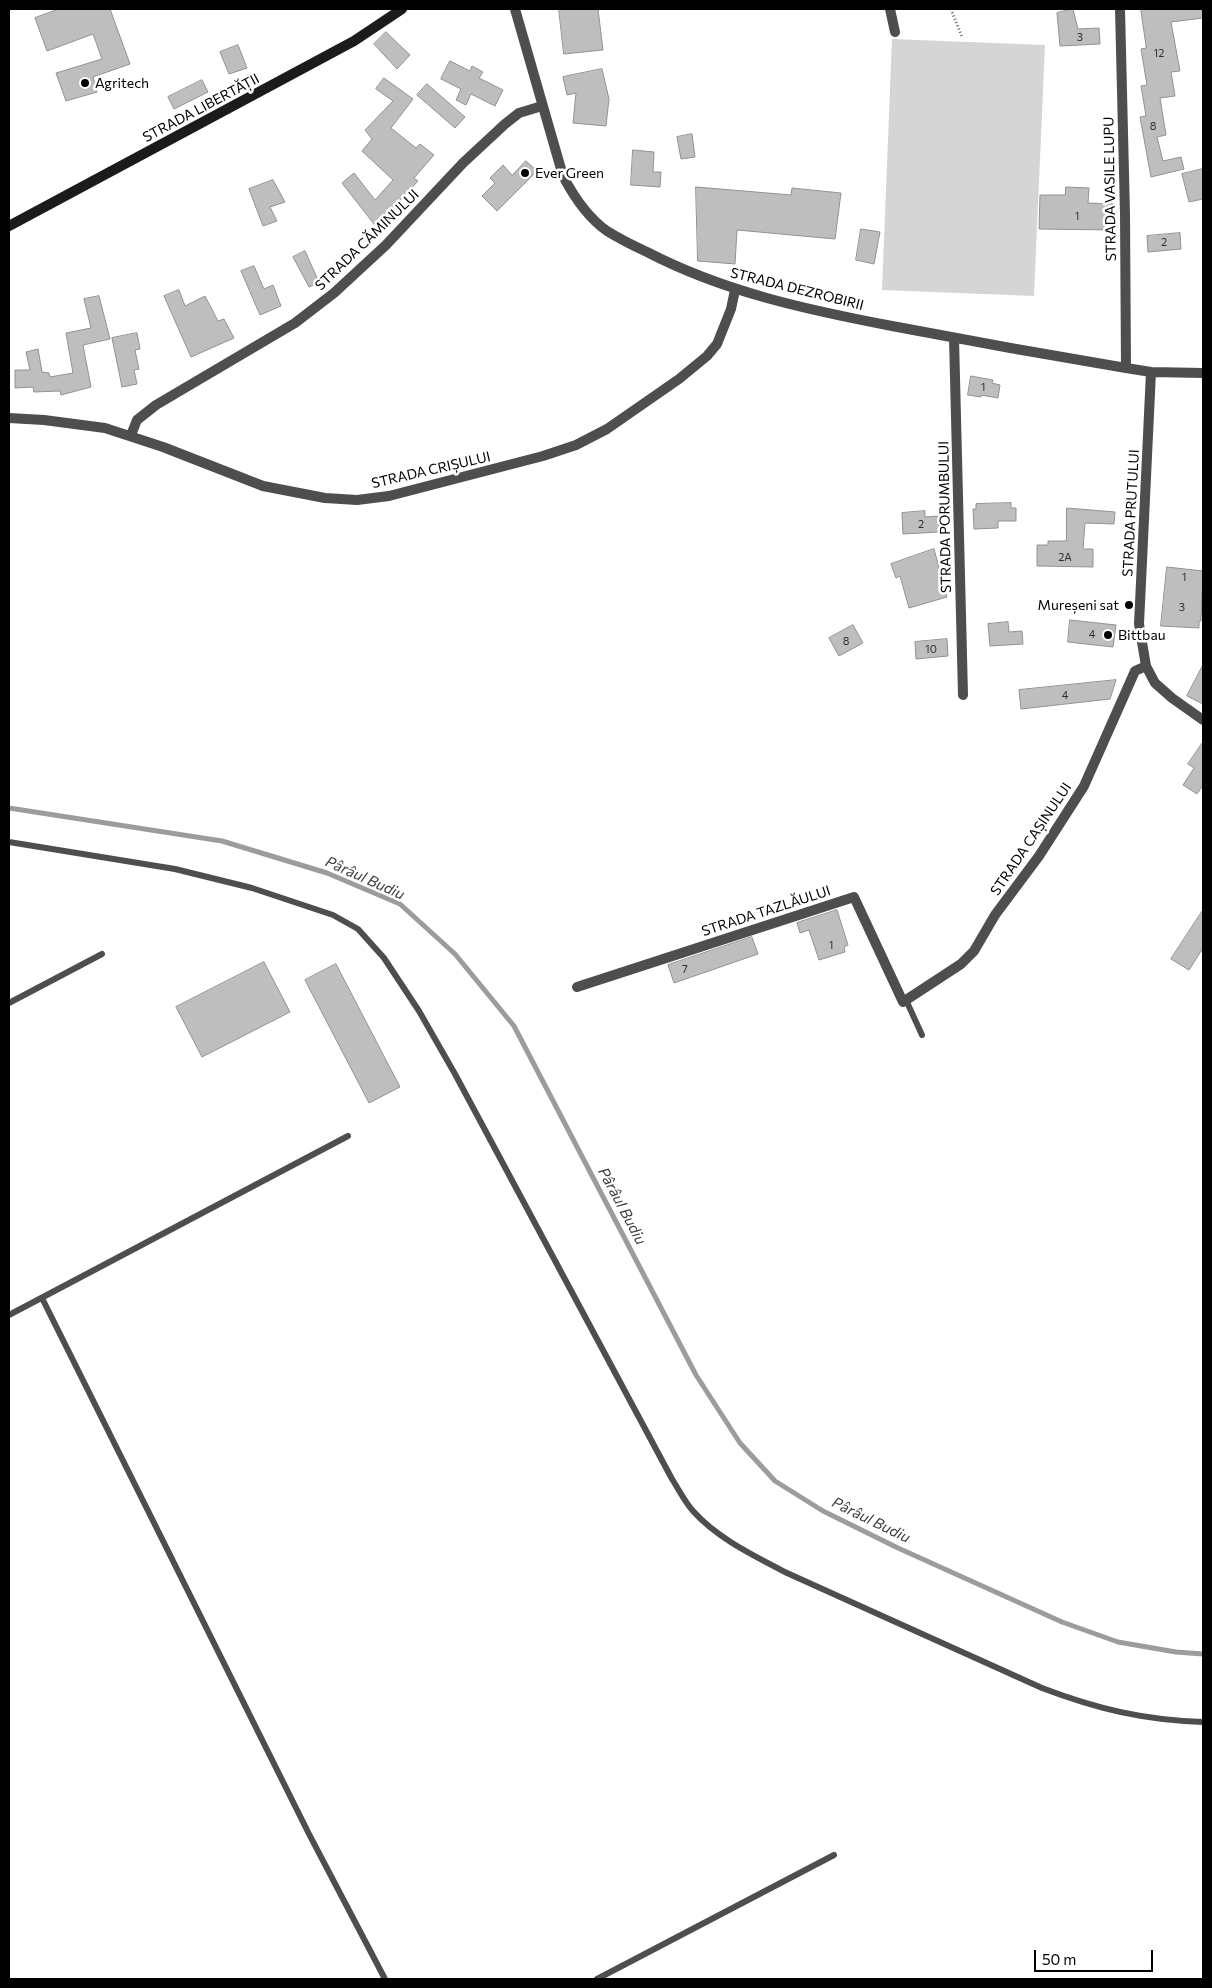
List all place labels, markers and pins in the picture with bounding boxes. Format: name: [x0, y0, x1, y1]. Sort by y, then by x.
place label: Agritech: [95, 75, 149, 91]
marker: Agritech: [79, 77, 91, 89]
place label: Ever Green: [535, 165, 604, 181]
marker: Ever Green: [519, 167, 531, 179]
place label: Mureșeni sat: [1038, 597, 1119, 613]
marker: Mureșeni sat: [1123, 599, 1135, 611]
place label: Bittbau: [1118, 627, 1166, 643]
marker: Bittbau: [1102, 629, 1114, 641]

